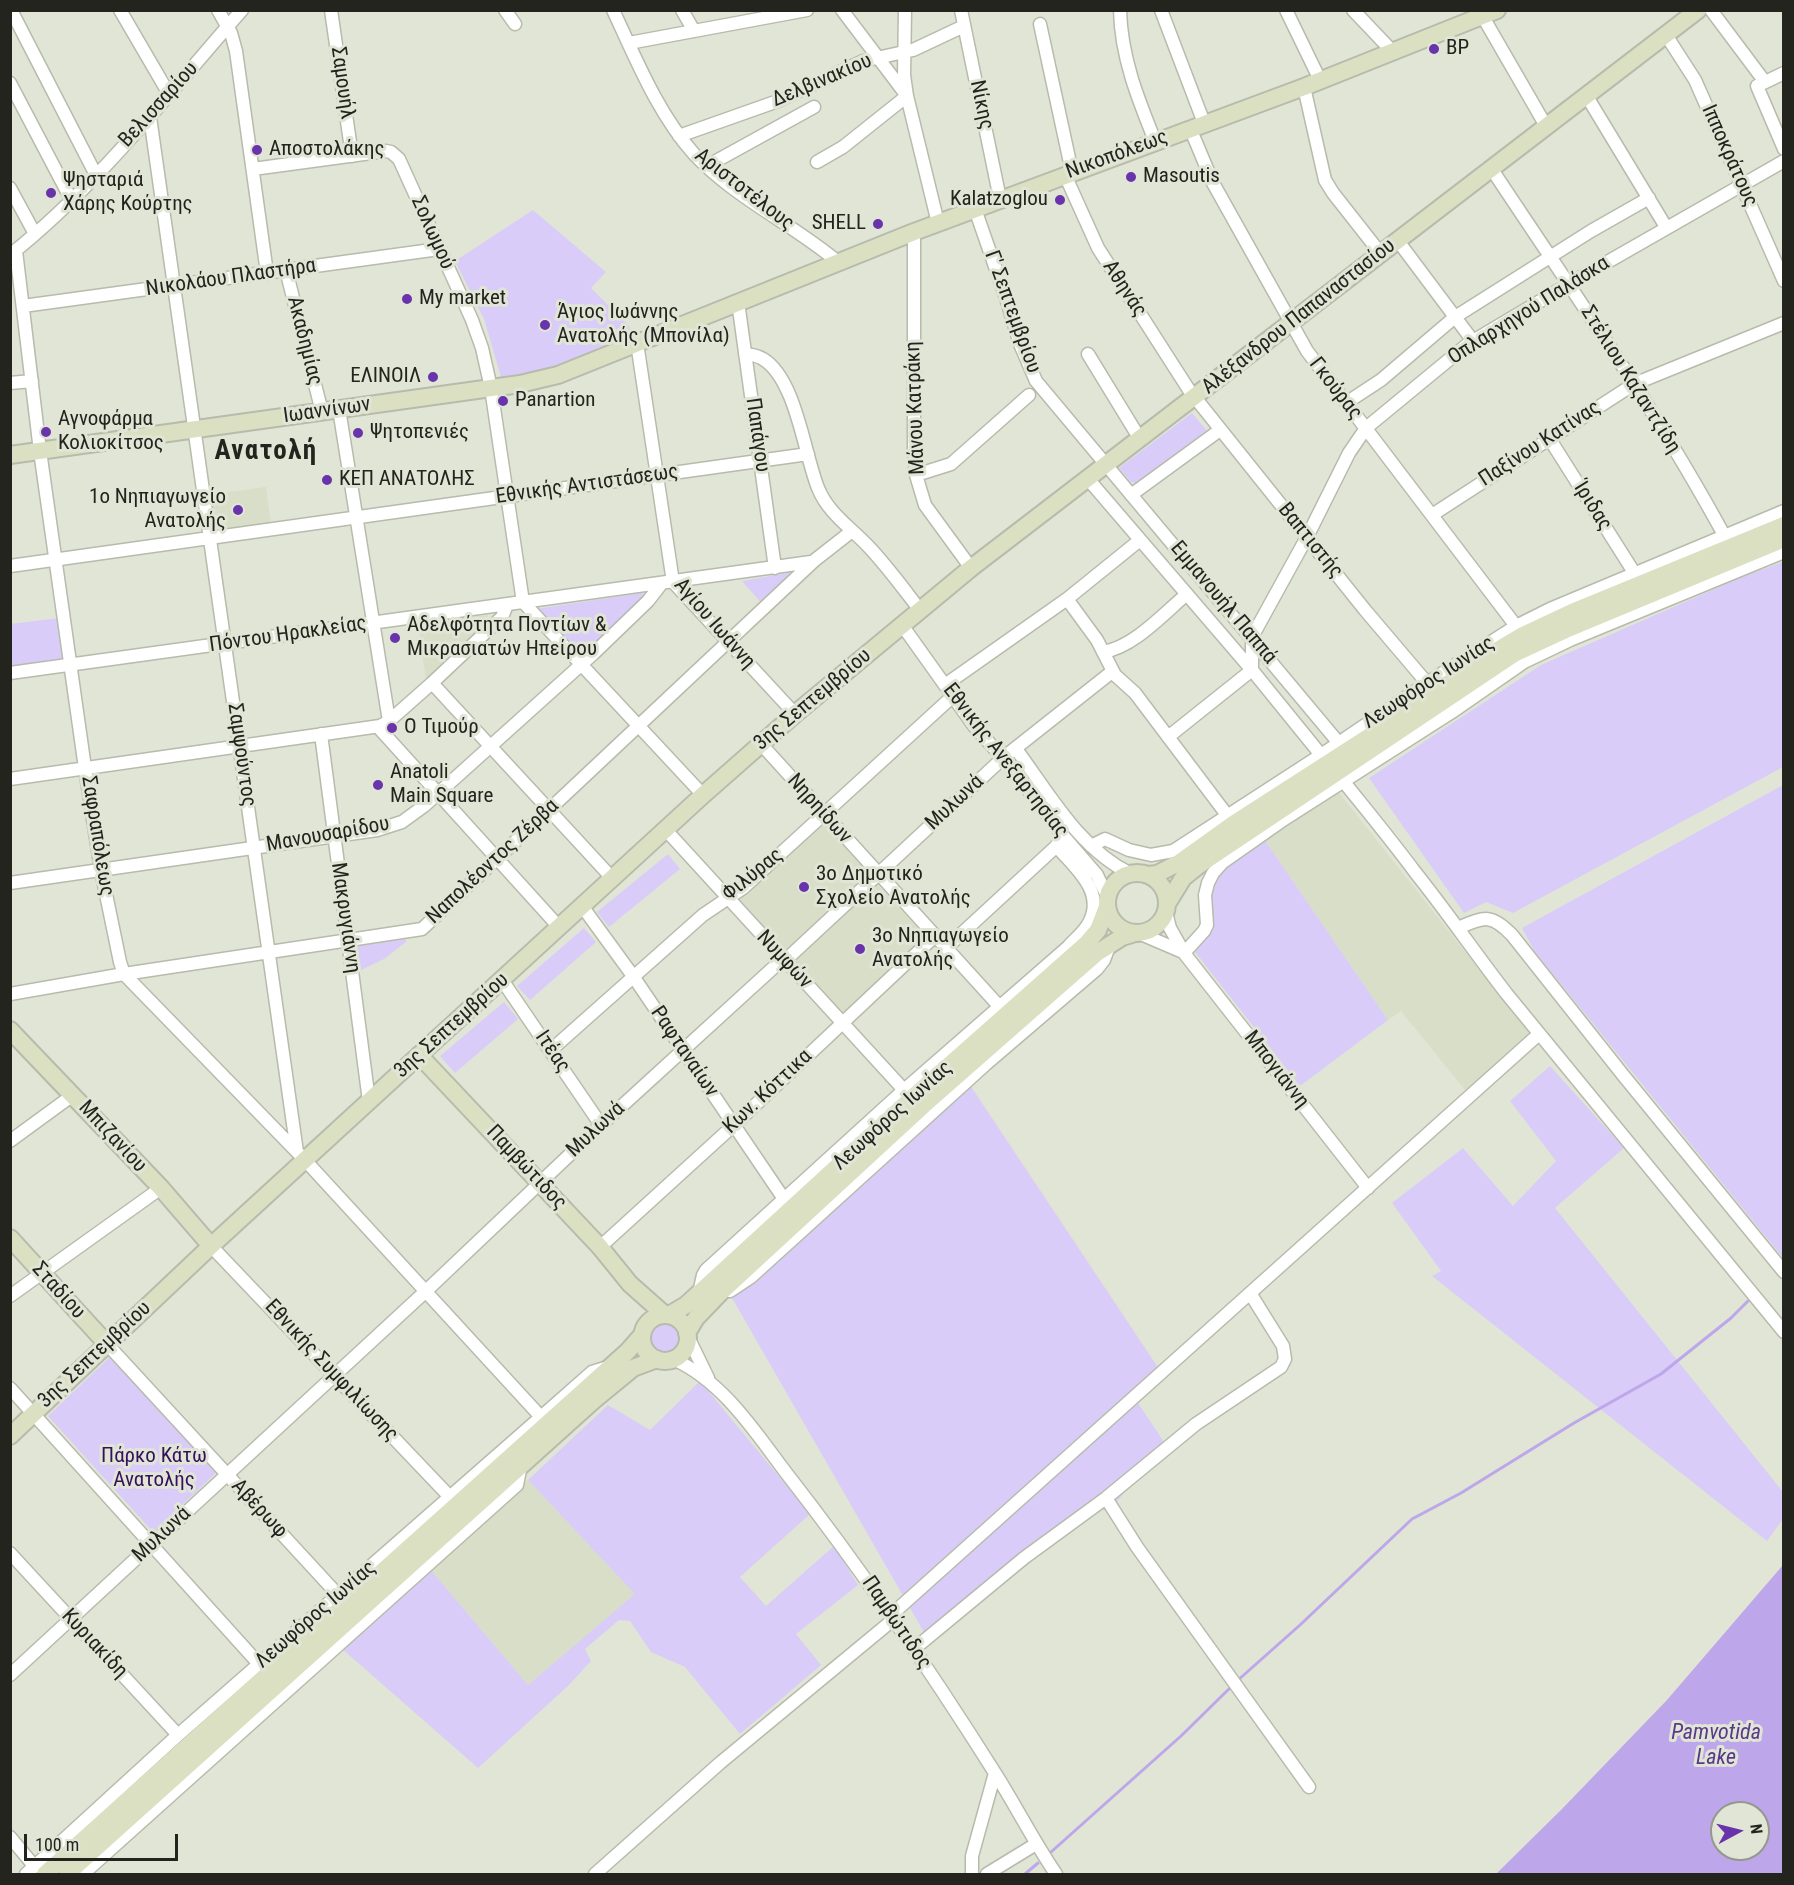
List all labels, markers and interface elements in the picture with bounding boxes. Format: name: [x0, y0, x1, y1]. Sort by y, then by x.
place label: BP: [1446, 36, 1469, 62]
marker: BP: [1427, 42, 1441, 56]
street label: Σαμουήλ: [324, 45, 360, 121]
street label: Δελβινακίου: [768, 49, 876, 113]
street label: Βελισσαρίου: [114, 57, 204, 153]
street label: Νίκης: [963, 78, 999, 132]
street label: Ιπποκράτους: [1695, 101, 1763, 211]
street label: Νικοπόλεως: [1063, 125, 1171, 185]
place label: Αποστολάκης: [269, 137, 384, 163]
marker: Αποστολάκης: [250, 143, 264, 157]
street label: Αριστοτέλους: [689, 143, 799, 237]
place label: Masoutis: [1143, 164, 1220, 190]
place label: Ψησταριά Χάρης Κούρτης: [63, 168, 193, 218]
marker: Masoutis: [1124, 170, 1138, 184]
marker: Ψησταριά Χάρης Κούρτης: [44, 186, 58, 200]
place label: Kalatzoglou: [950, 187, 1048, 213]
street label: Σολωμού: [405, 193, 459, 273]
marker: Kalatzoglou: [1053, 193, 1067, 207]
place label: SHELL: [812, 211, 866, 237]
marker: SHELL: [871, 217, 885, 231]
street label: Αλέξανδρου Παπαναστασίου: [1197, 234, 1401, 400]
street label: Γ' Σεπτεμβρίου: [978, 247, 1046, 377]
street label: Οπλαρχηγού Παλάσκα: [1444, 251, 1614, 371]
street label: Νικολάου Πλαστήρα: [144, 254, 318, 302]
street label: Αθηνάς: [1097, 256, 1151, 322]
place label: My market: [419, 286, 506, 312]
marker: My market: [400, 292, 414, 306]
street label: Ακαδημίας: [281, 294, 327, 388]
place label: Άγιος Ιωάννης Ανατολής (Μπονίλα): [557, 300, 730, 350]
street label: Στέλιου Καζαντζίδη: [1574, 302, 1686, 458]
marker: Άγιος Ιωάννης Ανατολής (Μπονίλα): [538, 318, 552, 332]
street label: Μάνου Κατράκη: [901, 341, 931, 475]
street label: Γκούρας: [1303, 353, 1367, 425]
place label: ΕΛΙΝΟΙΛ: [350, 364, 421, 390]
marker: ΕΛΙΝΟΙΛ: [426, 370, 440, 384]
place label: Panartion: [515, 388, 595, 414]
street label: Ιωαννίνων: [282, 392, 372, 430]
marker: Panartion: [496, 394, 510, 408]
street label: Παξίνου Κατίνας: [1475, 395, 1605, 493]
street label: Παπάγου: [739, 396, 775, 474]
place label: Αγνοφάρμα Κολιοκίτσος: [58, 407, 164, 457]
place label: Ψητοπενιές: [370, 420, 469, 446]
marker: Αγνοφάρμα Κολιοκίτσος: [39, 425, 53, 439]
marker: Ψητοπενιές: [351, 426, 365, 440]
district label: Ανατολή: [214, 436, 318, 468]
street label: Εθνικής Αντιστάσεως: [494, 460, 680, 510]
place label: ΚΕΠ ΑΝΑΤΟΛΗΣ: [339, 467, 475, 493]
marker: ΚΕΠ ΑΝΑΤΟΛΗΣ: [320, 473, 334, 487]
street label: Ίριδας: [1567, 477, 1617, 535]
place label: 1ο Νηπιαγωγείο Ανατολής: [89, 485, 226, 535]
street label: Βαπτιστής: [1272, 498, 1348, 584]
marker: 1ο Νηπιαγωγείο Ανατολής: [231, 503, 245, 517]
street label: Εμμανουήλ Παππά: [1164, 537, 1282, 669]
street label: Αγίου Ιωάννη: [668, 574, 760, 674]
street label: Πόντου Ηρακλείας: [208, 612, 368, 658]
place label: Αδελφότητα Ποντίων & Μικρασιατών Ηπείρου: [407, 613, 606, 663]
marker: Αδελφότητα Ποντίων & Μικρασιατών Ηπείρου: [388, 631, 402, 645]
street label: Λεωφόρος Ιωνίας: [1358, 631, 1500, 735]
street label: 3ης Σεπτεμβρίου: [749, 644, 877, 756]
street label: Εθνικής Ανεξαρτησίας: [937, 679, 1073, 843]
street label: Σαμψούντος: [221, 702, 261, 808]
place label: Ο Τιμούρ: [404, 715, 479, 741]
marker: Ο Τιμούρ: [385, 721, 399, 735]
place label: Anatoli Main Square: [390, 760, 493, 810]
street label: Νηρηίδων: [781, 769, 857, 849]
street label: Μυλωνά: [921, 770, 989, 836]
street label: Σαφραπόλεως: [75, 774, 119, 898]
marker: Anatoli Main Square: [371, 778, 385, 792]
street label: Ναπολέοντος Ζέρβα: [422, 794, 564, 930]
street label: Μανουσαρίδου: [265, 812, 391, 858]
street label: Φιλύρας: [718, 843, 788, 907]
street label: Μακρυγιάννη: [325, 861, 365, 975]
place label: 3ο Δημοτικό Σχολείο Ανατολής: [816, 862, 971, 912]
marker: 3ο Δημοτικό Σχολείο Ανατολής: [797, 880, 811, 894]
place label: 3ο Νηπιαγωγείο Ανατολής: [872, 924, 1009, 974]
street label: Νυμφών: [751, 926, 817, 994]
marker: 3ο Νηπιαγωγείο Ανατολής: [853, 942, 867, 956]
street label: 3ης Σεπτεμβρίου: [390, 968, 514, 1084]
street label: Ραφταναίων: [644, 1002, 724, 1102]
street label: Ιτέας: [529, 1026, 575, 1078]
street label: Μπογιάννη: [1238, 1026, 1314, 1114]
street label: Κων. Κόττικα: [718, 1044, 818, 1140]
street label: Λεωφόρος Ιωνίας: [828, 1056, 958, 1176]
street label: Μπιζανίου: [73, 1096, 151, 1178]
street label: Μυλωνά: [562, 1097, 630, 1163]
street label: Παμβώτιδος: [480, 1120, 572, 1216]
street label: Σταδίου: [26, 1257, 90, 1325]
street label: Εθνικής Συμφιλίωσης: [259, 1295, 403, 1447]
street label: 3ης Σεπτεμβρίου: [33, 1296, 157, 1414]
park label: Πάρκο Κάτω Ανατολής: [101, 1444, 207, 1494]
street label: Αβέρωφ: [225, 1474, 293, 1544]
street label: Μυλωνά: [128, 1502, 196, 1568]
street label: Λεωφόρος Ιωνίας: [250, 1556, 382, 1674]
street label: Παμβώτιδος: [856, 1572, 936, 1674]
street label: Κυριακίδη: [56, 1604, 132, 1684]
water label: Pamvotida Lake: [1671, 1720, 1761, 1772]
north arrow: [1710, 1801, 1770, 1861]
scale bar: [27, 1822, 182, 1860]
text: N: [1746, 1823, 1766, 1835]
text: 100 m: [35, 1834, 79, 1855]

